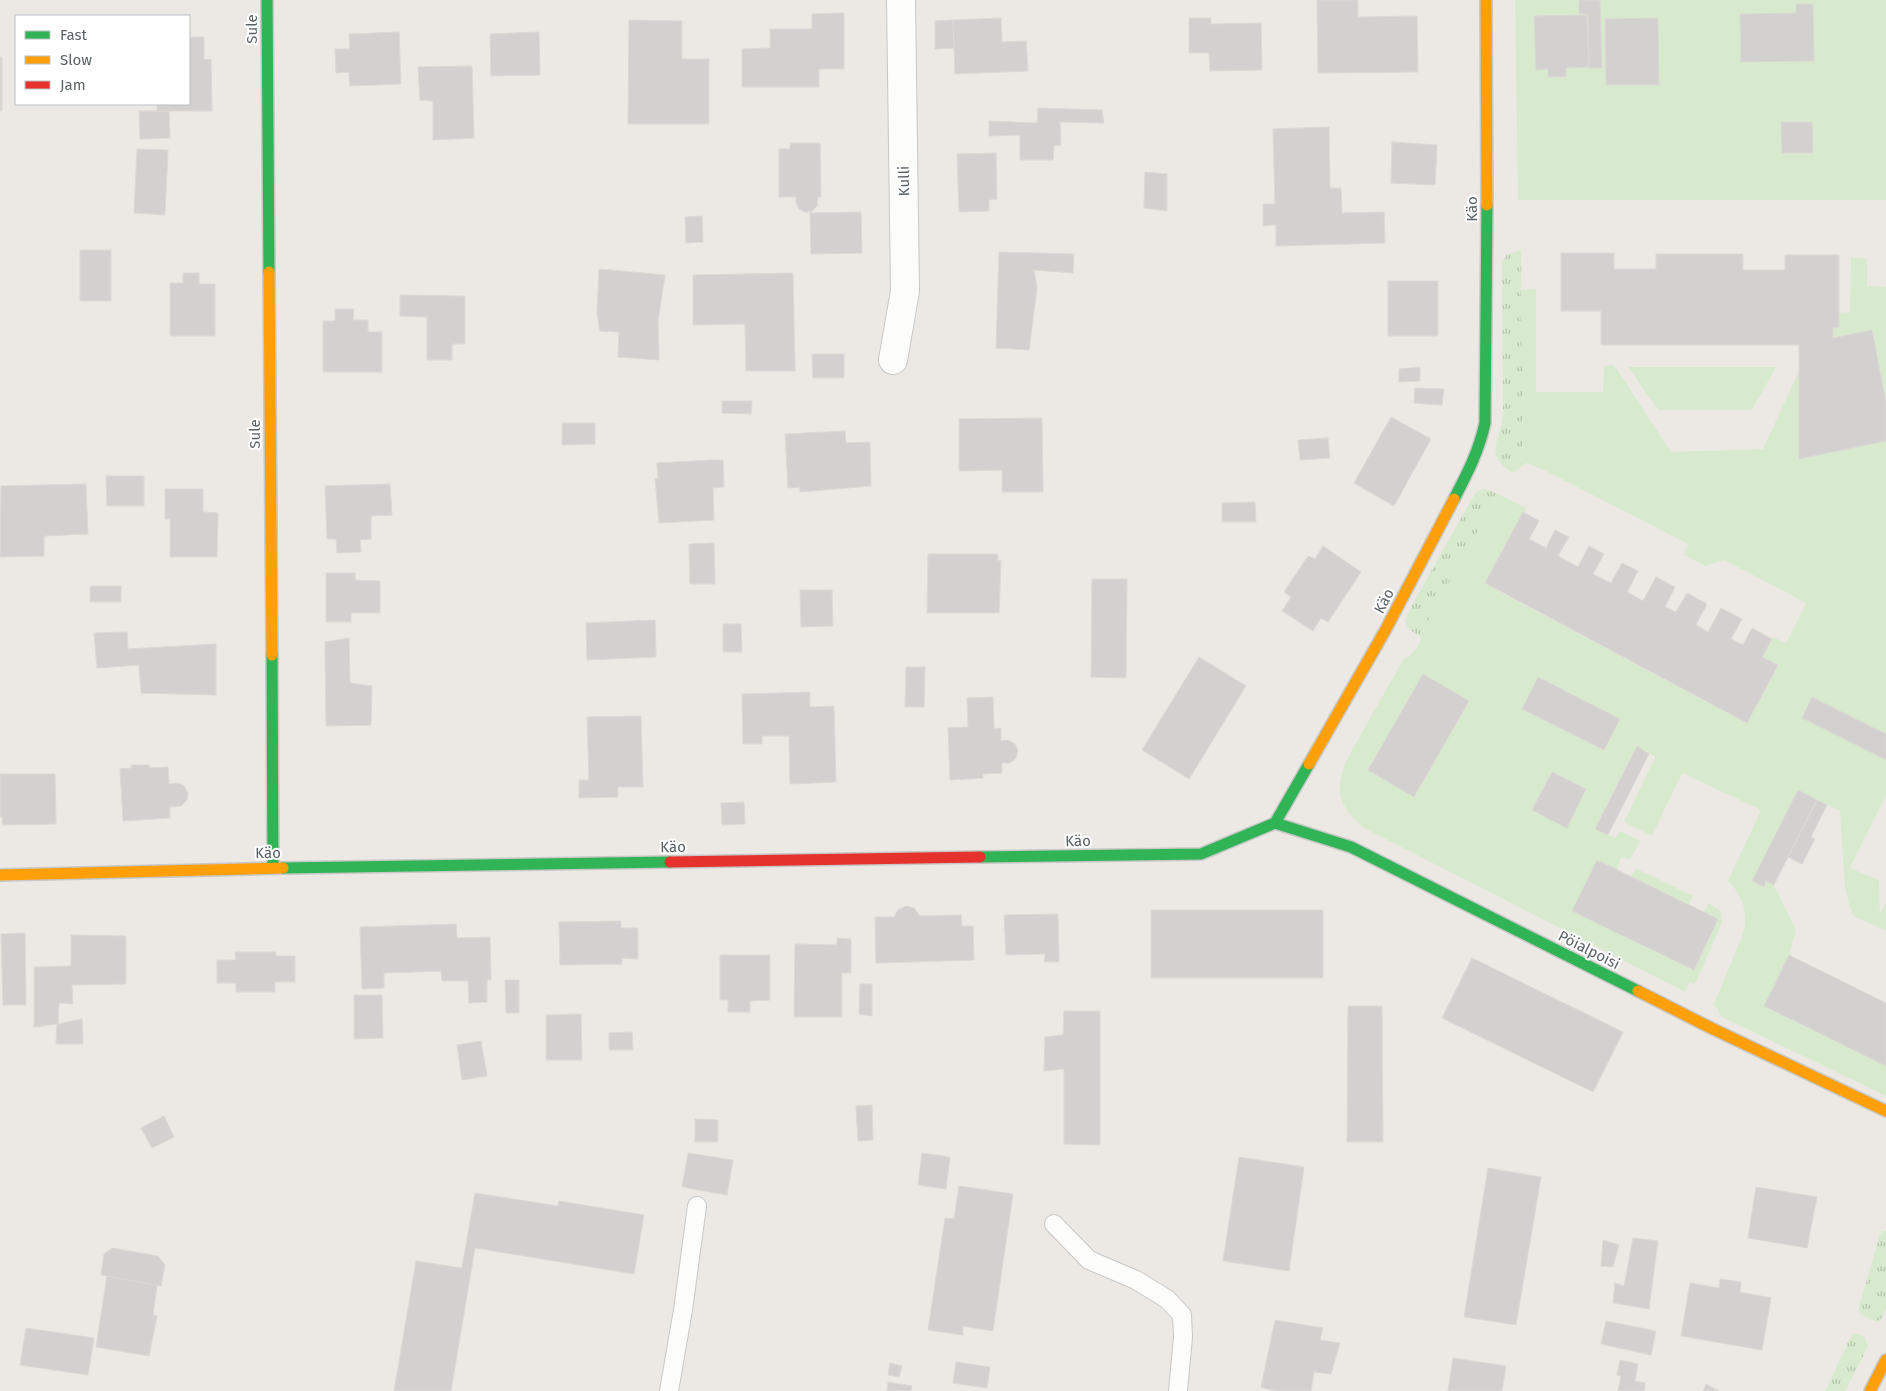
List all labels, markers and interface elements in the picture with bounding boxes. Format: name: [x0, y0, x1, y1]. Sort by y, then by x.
street label: Sule: [243, 14, 261, 44]
legend: [15, 15, 190, 105]
text: Fast: [60, 26, 87, 44]
text: Slow: [60, 51, 92, 69]
text: Jam: [60, 76, 86, 94]
street label: Kulli: [895, 166, 913, 196]
street label: Käo: [1463, 196, 1481, 222]
street label: Sule: [246, 419, 264, 449]
street label: Käo: [1370, 585, 1398, 617]
street label: Käo: [1065, 832, 1091, 850]
street label: Käo: [660, 838, 686, 856]
street label: Käo: [255, 844, 281, 862]
street label: Pöialpoisi: [1555, 927, 1623, 973]

